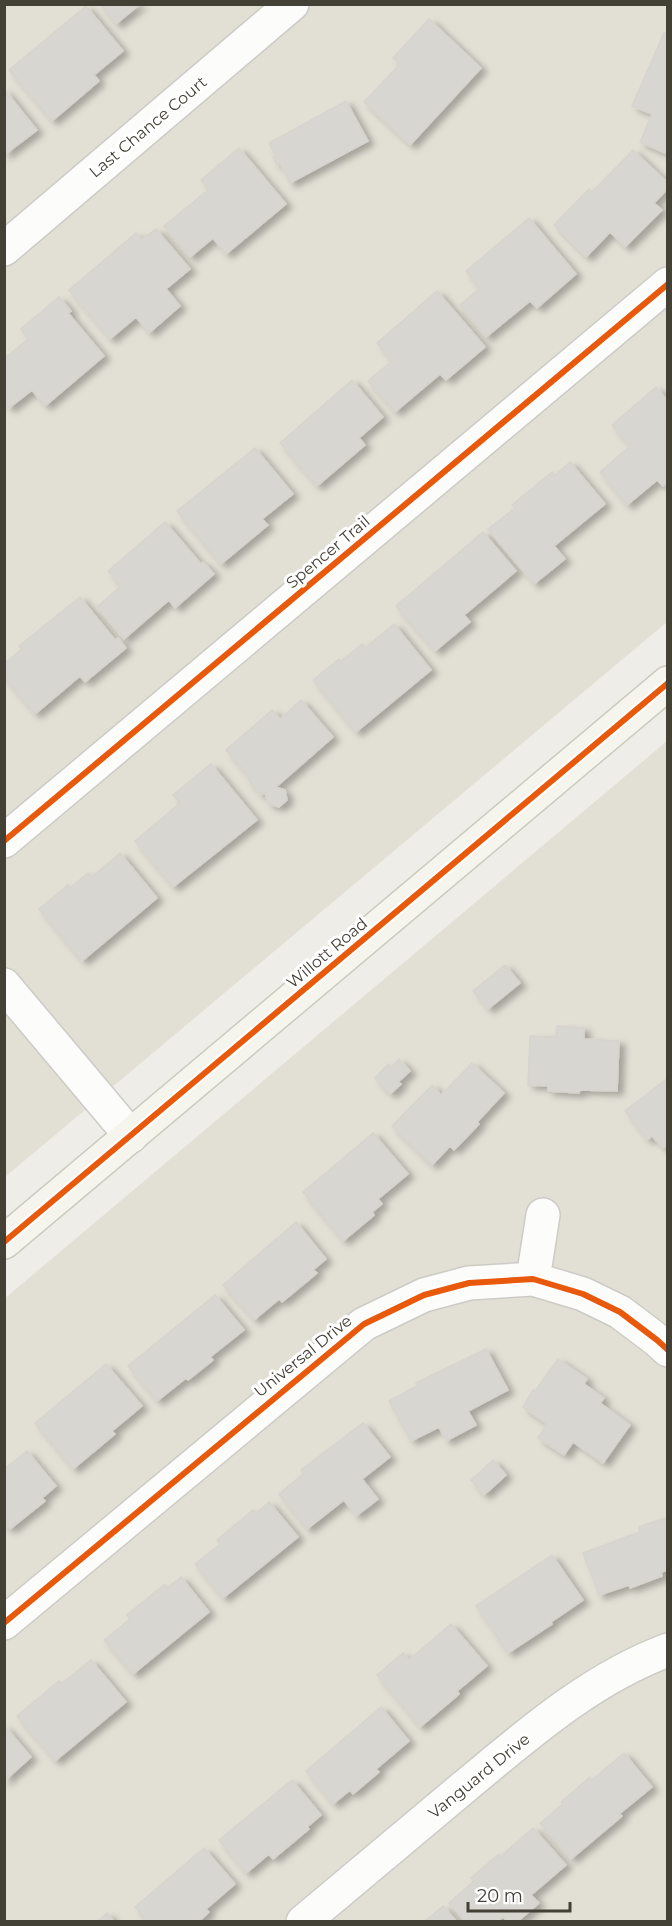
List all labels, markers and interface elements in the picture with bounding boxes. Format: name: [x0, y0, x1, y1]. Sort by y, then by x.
street label: Last Chance Court: [85, 72, 211, 182]
street label: Spencer Trail: [282, 512, 374, 592]
street label: Willott Road: [283, 914, 371, 992]
street label: Universal Drive: [250, 1311, 356, 1401]
street label: Vanguard Drive: [425, 1729, 533, 1823]
scale bar: [468, 1875, 570, 1913]
text: 20 m: [477, 1885, 523, 1907]

